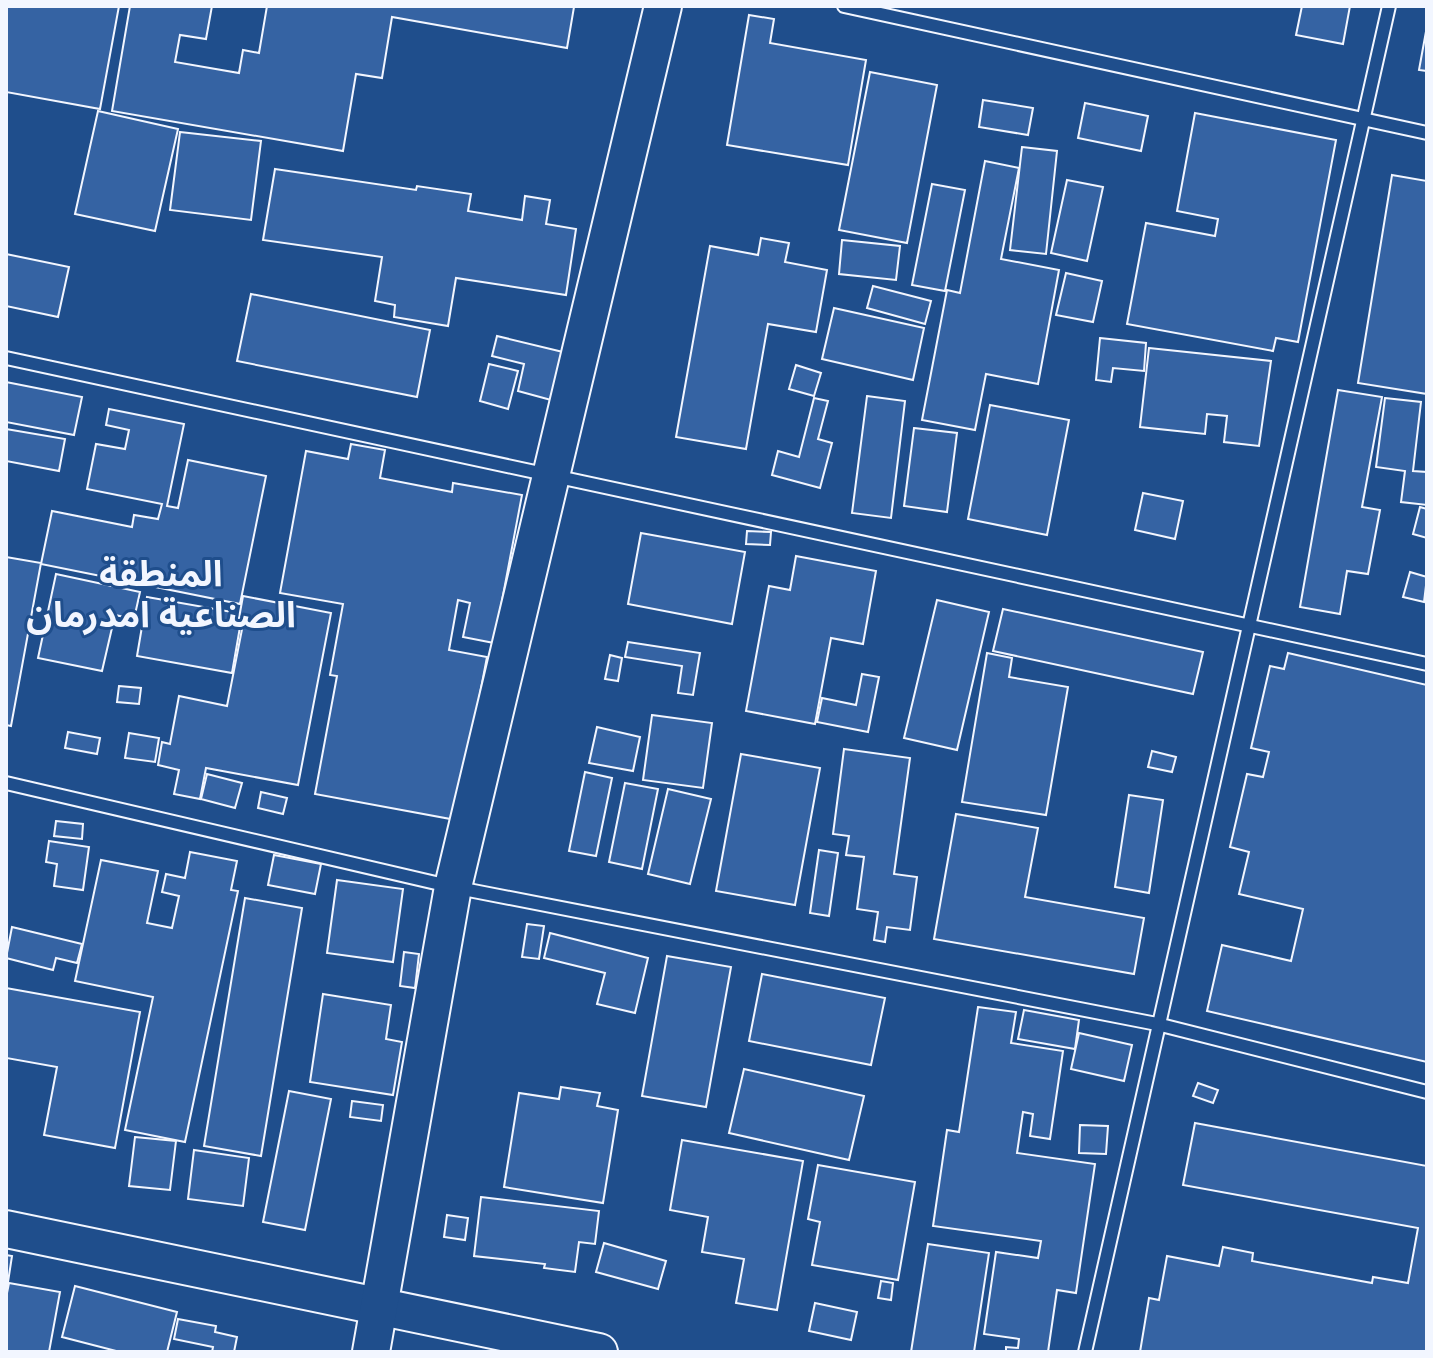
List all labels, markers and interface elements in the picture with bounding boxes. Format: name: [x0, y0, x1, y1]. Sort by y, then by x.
district label: المنطقة الصناعية امدرمان: [26, 549, 296, 637]

